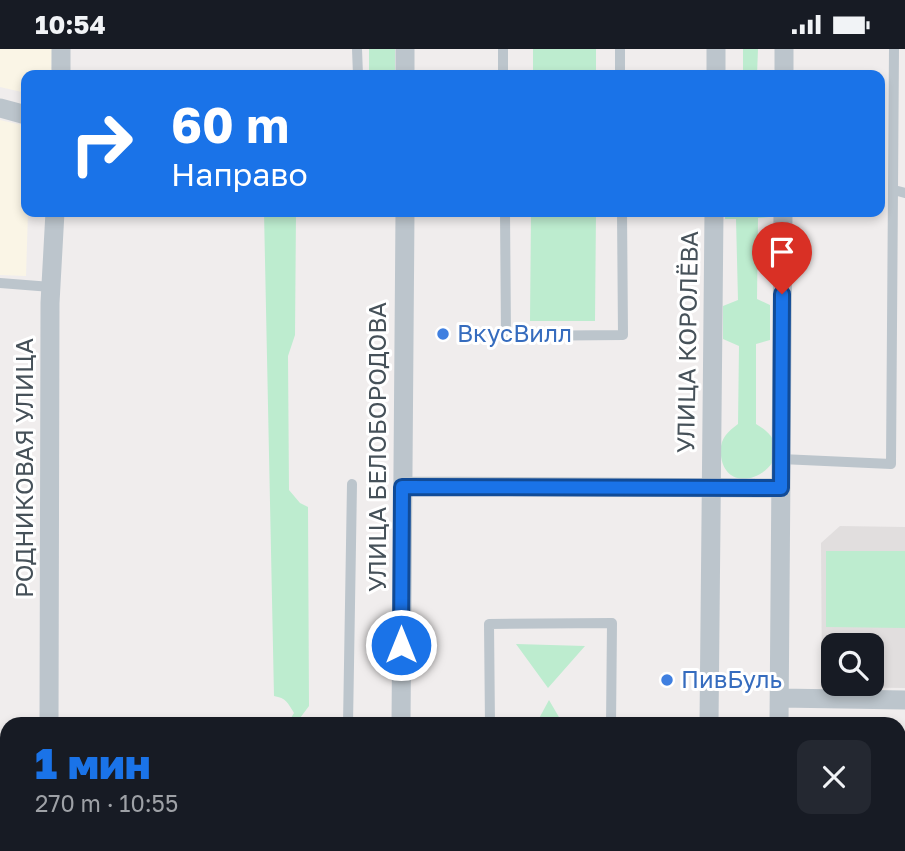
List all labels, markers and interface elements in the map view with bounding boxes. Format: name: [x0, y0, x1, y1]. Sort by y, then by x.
text: 10:54: [35, 9, 106, 40]
text: 60 m: [171, 95, 289, 154]
icon: right: [56, 98, 147, 189]
text: Направо: [171, 155, 308, 193]
pin: [752, 222, 812, 294]
street label: УЛИЦА КОРОЛЁВА: [670, 231, 703, 453]
icon: arrive: [763, 233, 801, 271]
street label: УЛИЦА БЕЛОБОРОДОВА: [362, 302, 391, 592]
place label: ВкусВилл: [457, 318, 572, 347]
marker: ВкусВилл: [435, 326, 451, 342]
street label: РОДНИКОВАЯ УЛИЦА: [9, 338, 38, 598]
position arrow: [364, 608, 438, 682]
map controls: [821, 633, 884, 696]
button: search: [821, 633, 884, 696]
place label: ПивБуль: [681, 664, 782, 693]
marker: ПивБуль: [659, 672, 675, 688]
text: 1 мин: [35, 738, 151, 788]
button: close: [797, 740, 871, 814]
text: 270 m · 10:55: [35, 789, 178, 817]

